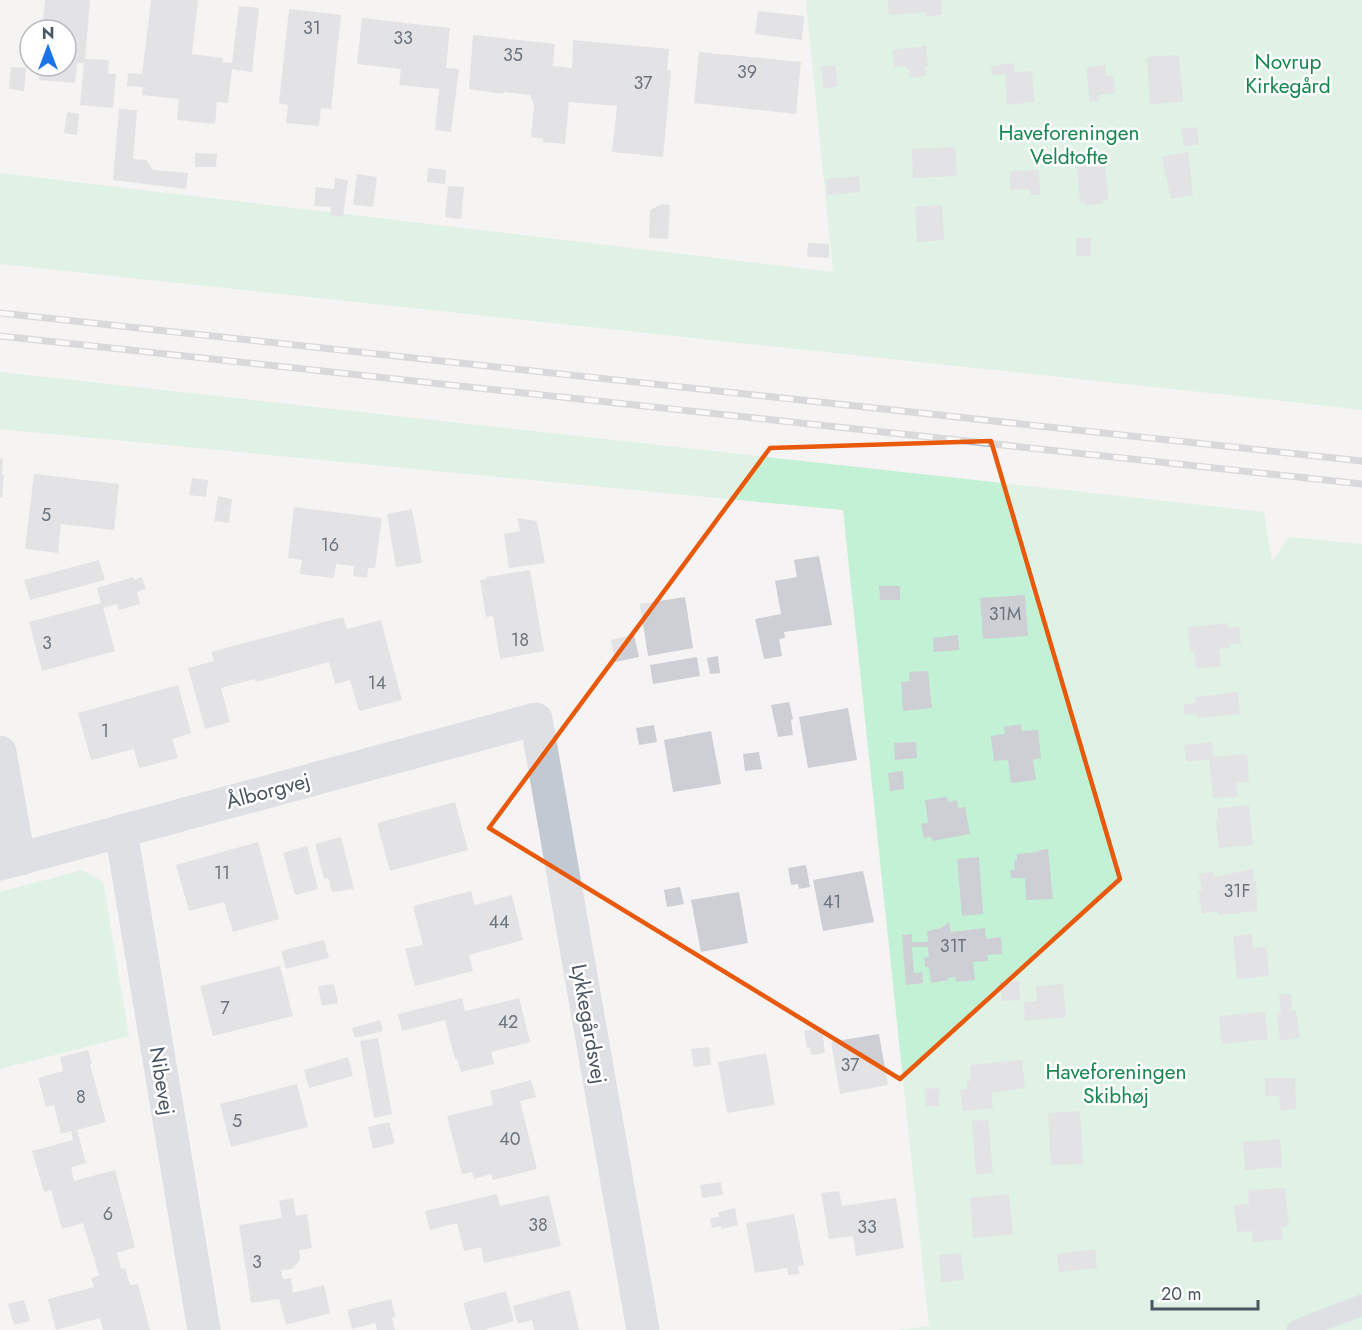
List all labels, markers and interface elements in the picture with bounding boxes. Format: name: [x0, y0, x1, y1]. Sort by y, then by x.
house number: 31: [303, 15, 321, 41]
north arrow: [18, 18, 78, 78]
text: N: [42, 22, 54, 45]
house number: 33: [393, 25, 413, 51]
house number: 35: [503, 42, 523, 68]
park label: Novrup Kirkegård: [1245, 47, 1331, 101]
house number: 39: [737, 59, 757, 85]
house number: 37: [633, 70, 653, 96]
park label: Haveforeningen Veldtofte: [998, 118, 1140, 172]
house number: 5: [41, 502, 51, 528]
house number: 16: [321, 532, 339, 558]
house number: 31M: [989, 601, 1021, 627]
house number: 18: [511, 627, 529, 653]
house number: 3: [42, 630, 52, 656]
house number: 14: [368, 670, 386, 696]
house number: 1: [101, 718, 109, 744]
street label: Ålborgvej: [223, 765, 313, 817]
house number: 11: [214, 860, 230, 886]
house number: 31F: [1224, 878, 1250, 904]
house number: 41: [823, 889, 841, 915]
house number: 44: [489, 909, 510, 935]
house number: 31T: [940, 933, 967, 959]
street label: Lykkegårdsvej: [564, 962, 614, 1086]
house number: 7: [220, 995, 230, 1021]
house number: 42: [498, 1009, 518, 1035]
street label: Nibevej: [142, 1044, 182, 1118]
house number: 37: [840, 1052, 860, 1078]
park label: Haveforeningen Skibhøj: [1045, 1057, 1187, 1111]
house number: 8: [76, 1084, 86, 1110]
house number: 5: [232, 1108, 242, 1134]
house number: 40: [499, 1126, 521, 1152]
house number: 6: [103, 1201, 113, 1227]
house number: 38: [528, 1212, 548, 1238]
house number: 33: [857, 1214, 877, 1240]
house number: 3: [252, 1249, 262, 1275]
scale bar: [1152, 1273, 1258, 1311]
text: 20 m: [1161, 1281, 1201, 1307]

